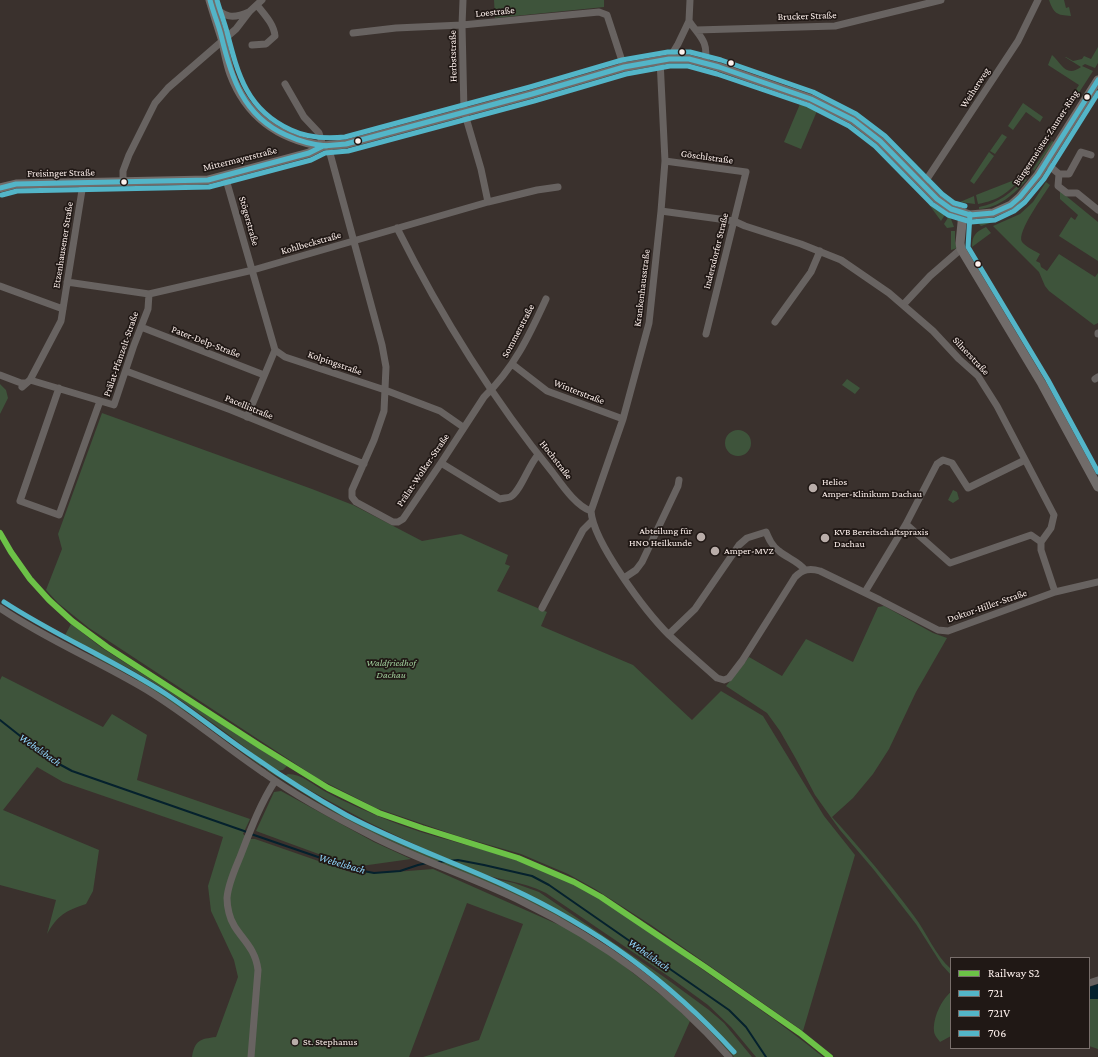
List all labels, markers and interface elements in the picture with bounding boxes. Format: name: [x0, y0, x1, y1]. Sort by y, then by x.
street label: Loestraße: [475, 4, 515, 20]
street label: Brucker Straße: [777, 9, 837, 23]
street label: Herbststraße: [447, 30, 459, 82]
unlabelled marker: [677, 47, 687, 57]
unlabelled marker: [726, 58, 736, 68]
street label: Weiherweg: [958, 66, 992, 110]
street label: Bürgermeister-Zauner-Ring: [1011, 88, 1081, 188]
unlabelled marker: [1082, 92, 1092, 102]
unlabelled marker: [353, 136, 363, 146]
street label: Mittermayerstraße: [202, 144, 278, 174]
street label: Göschlstraße: [680, 147, 734, 167]
street label: Freisinger Straße: [27, 166, 95, 180]
unlabelled marker: [119, 177, 129, 187]
street label: Stögerstraße: [236, 195, 262, 247]
street label: Etzenhausener Straße: [50, 201, 76, 289]
street label: Indersdorfer Straße: [701, 212, 731, 290]
street label: Kohlbeckstraße: [279, 229, 343, 257]
street label: Krankenhausstraße: [631, 249, 653, 327]
unlabelled marker: [973, 259, 983, 269]
street label: Sommerstraße: [499, 302, 537, 360]
street label: Prälat-Pfanzelt-Straße: [101, 310, 141, 398]
street label: Pater-Delp-Straße: [170, 323, 242, 361]
street label: Silnerstraße: [950, 334, 992, 378]
street label: Kolpingstraße: [306, 348, 364, 378]
street label: Winterstraße: [552, 377, 606, 407]
street label: Pacellistraße: [223, 392, 275, 422]
street label: Prälat-Wolker-Straße: [394, 431, 452, 509]
street label: Hochstraße: [537, 438, 575, 482]
place label: Helios Amper-Klinikum Dachau: [822, 476, 922, 500]
marker: Helios Amper-Klinikum Dachau: [807, 482, 819, 494]
place label: Abteilung für HNO Heilkunde: [629, 525, 692, 548]
place label: KVB Bereitschaftspraxis Dachau: [834, 526, 928, 550]
marker: Abteilung für HNO Heilkunde: [695, 531, 707, 543]
marker: KVB Bereitschaftspraxis Dachau: [819, 532, 831, 544]
marker: Amper-MVZ: [709, 545, 721, 557]
place label: Amper-MVZ: [724, 545, 774, 557]
street label: Doktor-Hiller-Straße: [945, 587, 1029, 625]
park label: Waldfriedhof Dachau: [366, 657, 416, 680]
water label: Webelsbach: [17, 731, 63, 769]
water label: Webelsbach: [317, 851, 367, 877]
water label: Webelsbach: [626, 936, 672, 974]
legend: [950, 957, 1090, 1049]
text: Railway S2: [988, 966, 1040, 980]
text: 721: [988, 986, 1003, 1000]
text: 721V: [988, 1006, 1010, 1020]
text: 706: [988, 1026, 1006, 1040]
place label: St. Stephanus: [303, 1036, 357, 1048]
marker: St. Stephanus: [290, 1037, 300, 1047]

